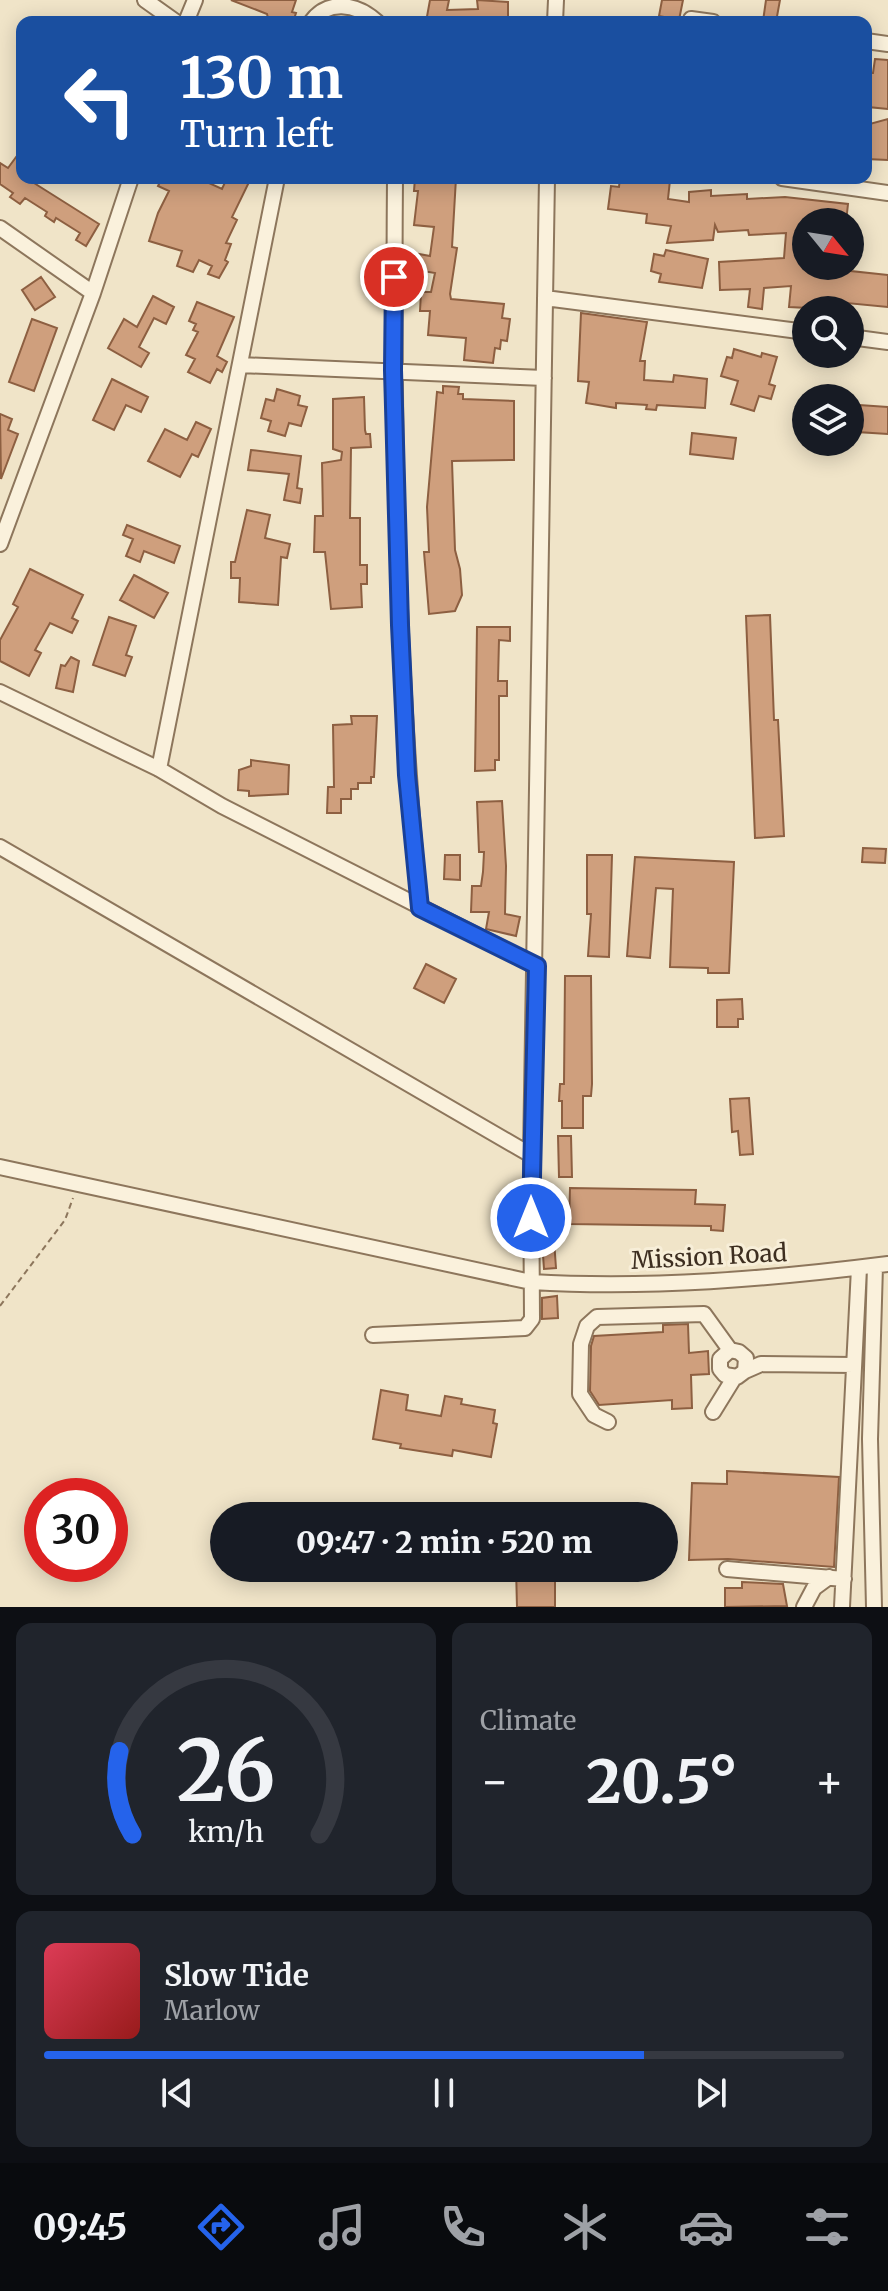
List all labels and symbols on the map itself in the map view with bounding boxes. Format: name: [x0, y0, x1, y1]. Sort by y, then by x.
north arrow: [792, 208, 864, 280]
pin: [360, 243, 428, 311]
position arrow: [489, 1176, 573, 1260]
street label: Mission Road: [630, 1237, 788, 1276]
speed limit sign: 30: [24, 1478, 128, 1582]

